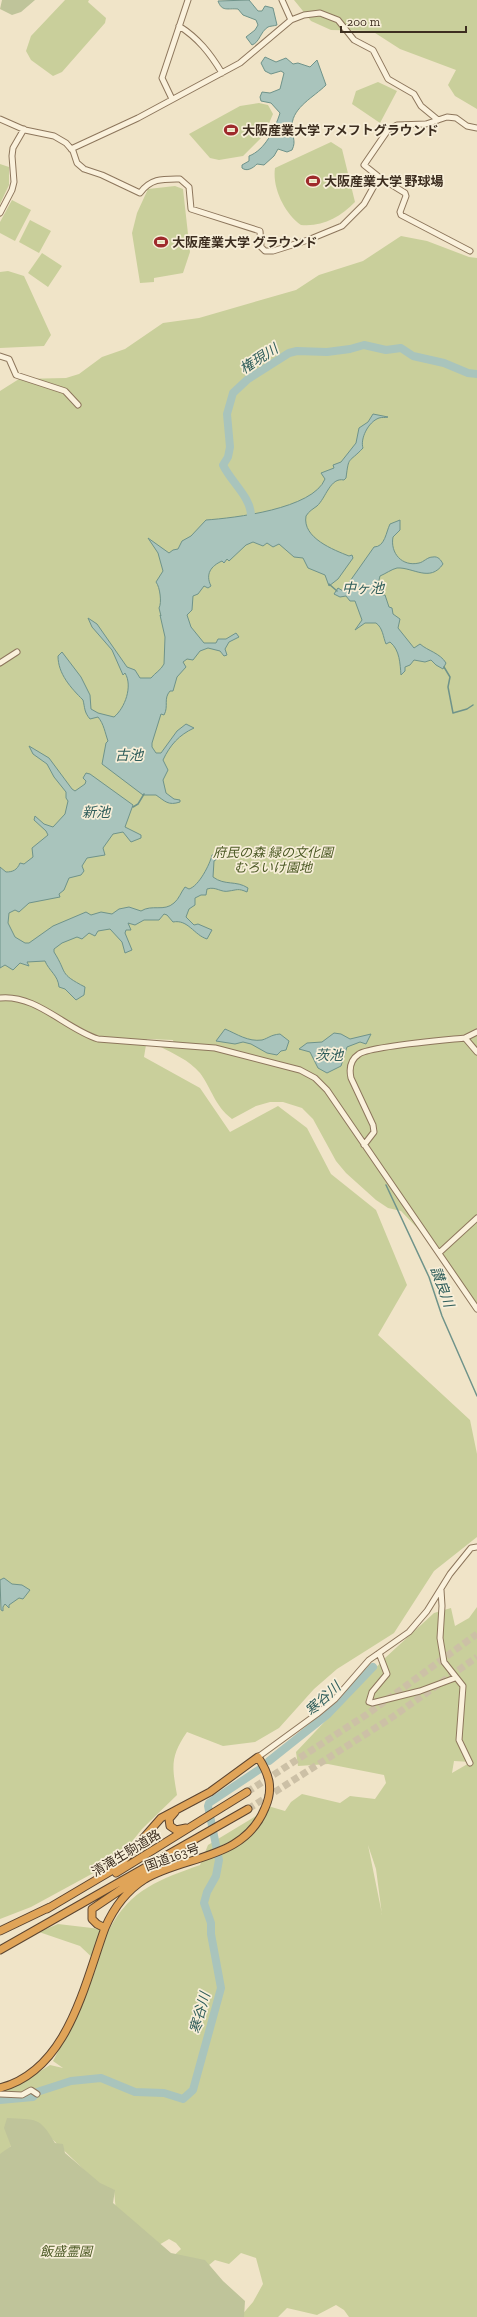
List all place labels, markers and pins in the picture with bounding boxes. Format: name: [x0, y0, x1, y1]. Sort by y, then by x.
sports icon: 大阪産業大学 アメフトグラウンド: [223, 122, 239, 138]
place label: 大阪産業大学 アメフトグラウンド: [242, 123, 439, 138]
sports icon: 大阪産業大学 野球場: [305, 173, 321, 189]
place label: 大阪産業大学 野球場: [324, 174, 443, 189]
sports icon: 大阪産業大学 グラウンド: [153, 234, 169, 250]
place label: 大阪産業大学 グラウンド: [172, 235, 317, 250]

